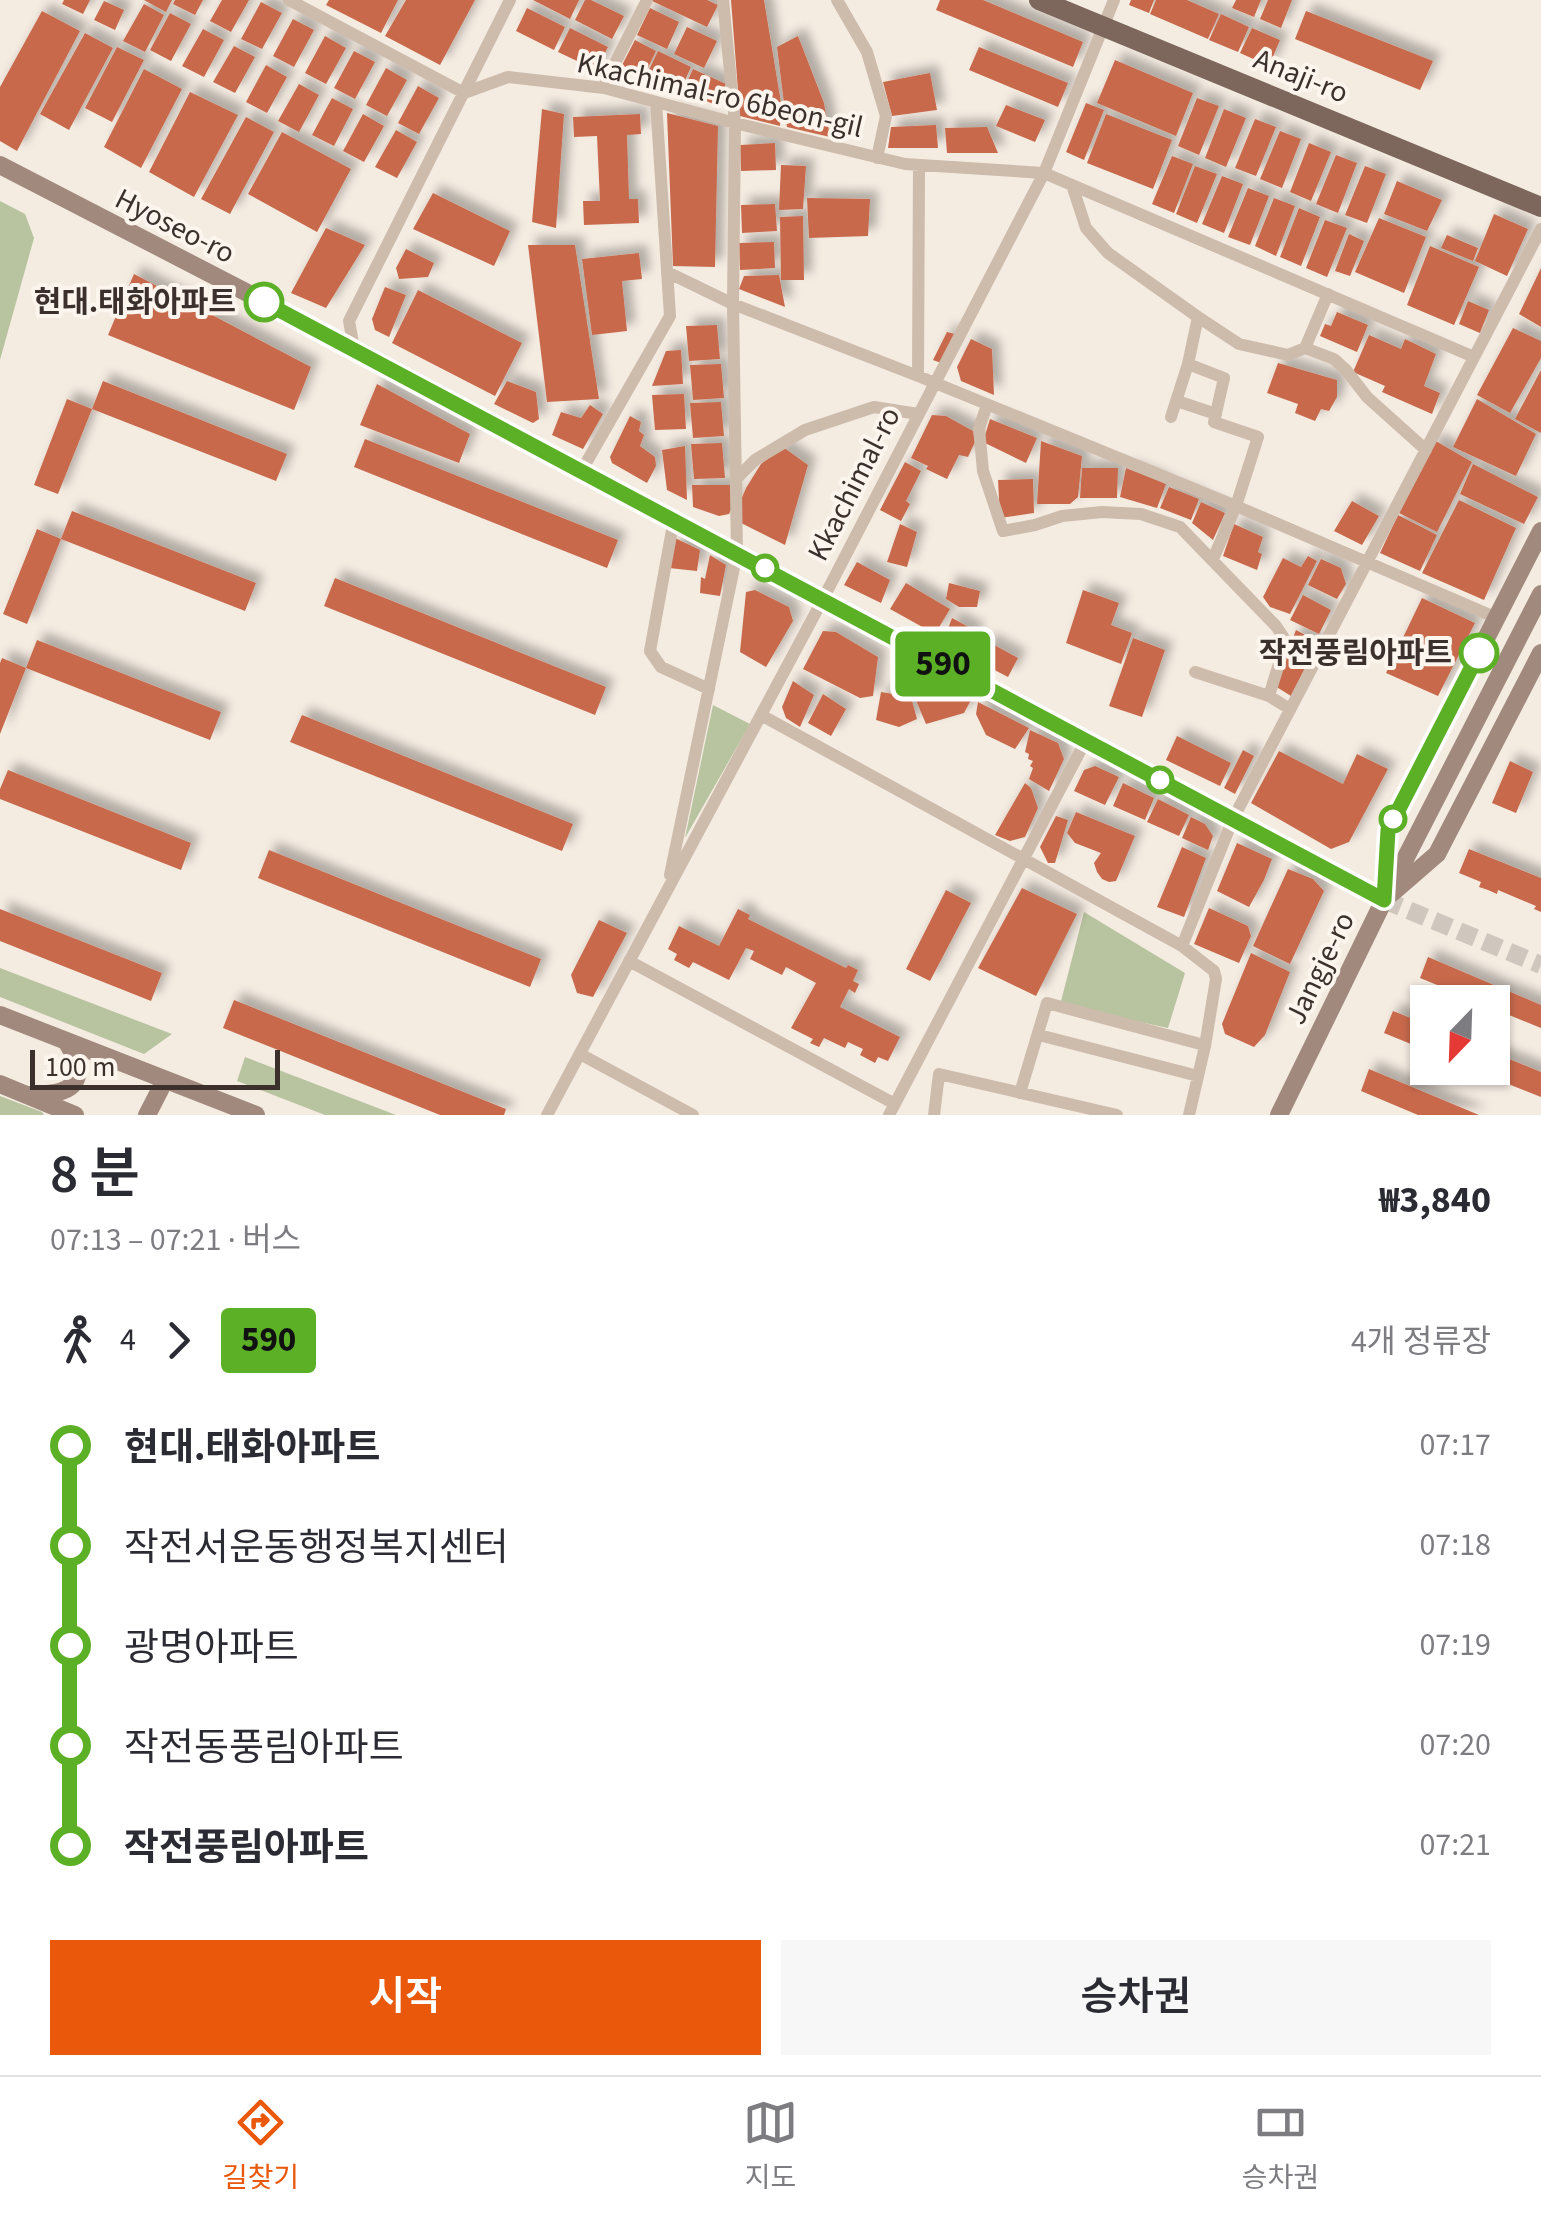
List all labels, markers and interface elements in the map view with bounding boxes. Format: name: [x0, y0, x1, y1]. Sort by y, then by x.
street label: Anaji-ro: [1247, 38, 1355, 114]
street label: Kkachimal-ro 6beon-gil: [573, 41, 867, 149]
street label: Hyoseo-ro: [108, 178, 242, 274]
place label: 현대.태화아파트: [34, 281, 236, 324]
marker: 현대.태화아파트: [245, 283, 283, 321]
street label: Kkachimal-ro: [797, 399, 911, 569]
unlabelled marker: [752, 555, 778, 581]
line badge: 590: [886, 632, 1000, 696]
place label: 작전풍림아파트: [1259, 632, 1452, 675]
marker: 작전풍림아파트: [1460, 634, 1498, 672]
text: 590: [915, 639, 971, 689]
unlabelled marker: [1147, 767, 1173, 793]
unlabelled marker: [1380, 806, 1406, 832]
street label: Jangje-ro: [1274, 904, 1366, 1032]
north arrow: [1410, 985, 1510, 1085]
map controls: [1410, 985, 1510, 1085]
scale bar: [30, 1045, 280, 1090]
text: 100 m: [45, 1047, 116, 1087]
text: 8 분: [50, 1136, 140, 1214]
text: ₩3,840: [1379, 1173, 1491, 1227]
text: 07:13 – 07:21 · 버스: [50, 1217, 301, 1263]
icon: walk: [50, 1313, 105, 1368]
icon: forward: [151, 1313, 206, 1368]
text: 590: [241, 1315, 296, 1365]
text: 4: [120, 1317, 136, 1363]
text: 4개 정류장: [1351, 1319, 1491, 1365]
text: 현대.태화아파트: [124, 1421, 380, 1475]
text: 07:17: [1419, 1422, 1491, 1468]
text: 작전서운동행정복지센터: [124, 1521, 509, 1575]
text: 07:18: [1419, 1522, 1491, 1568]
text: 광명아파트: [124, 1621, 299, 1675]
text: 07:19: [1419, 1622, 1491, 1668]
text: 작전동풍림아파트: [124, 1721, 404, 1775]
text: 07:20: [1419, 1722, 1491, 1768]
text: 작전풍림아파트: [124, 1821, 369, 1875]
text: 07:21: [1419, 1822, 1491, 1868]
button: 시작: [50, 1940, 761, 2055]
button: 승차권: [781, 1940, 1491, 2055]
tab: 길찾기: [222, 2095, 299, 2198]
tab: 지도: [743, 2095, 798, 2198]
tab: 승차권: [1242, 2095, 1319, 2198]

